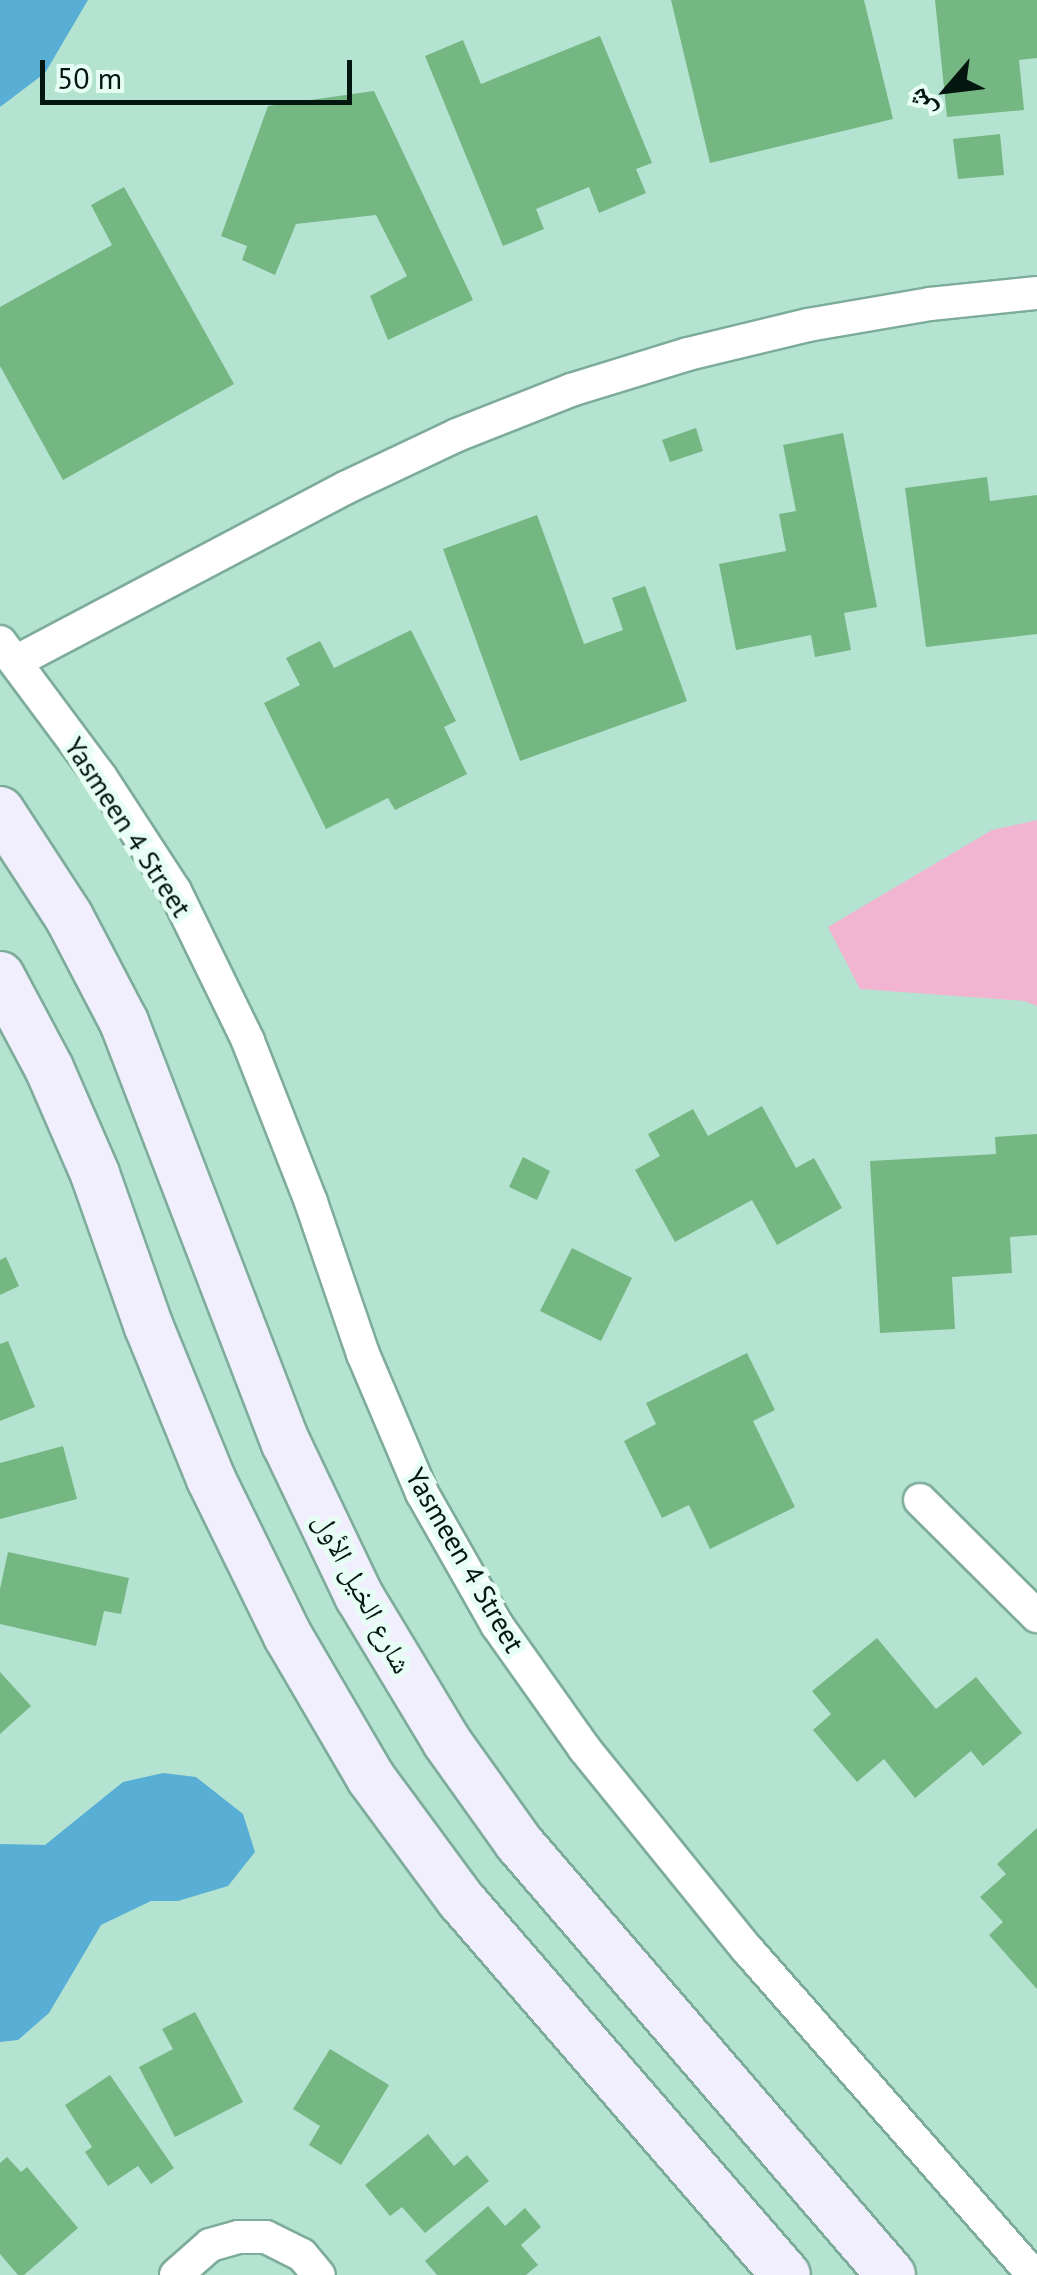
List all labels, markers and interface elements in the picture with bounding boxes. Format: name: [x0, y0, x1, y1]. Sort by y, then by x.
scale bar: [45, 40, 358, 102]
north arrow: [897, 40, 997, 140]
text: 50 m: [57, 58, 122, 97]
text: ش: [897, 83, 943, 126]
street label: Yasmeen 4 Street: [57, 731, 199, 923]
street label: Yasmeen 4 Street: [399, 1462, 531, 1658]
street label: شارع الخيل الأول: [307, 1507, 419, 1679]

